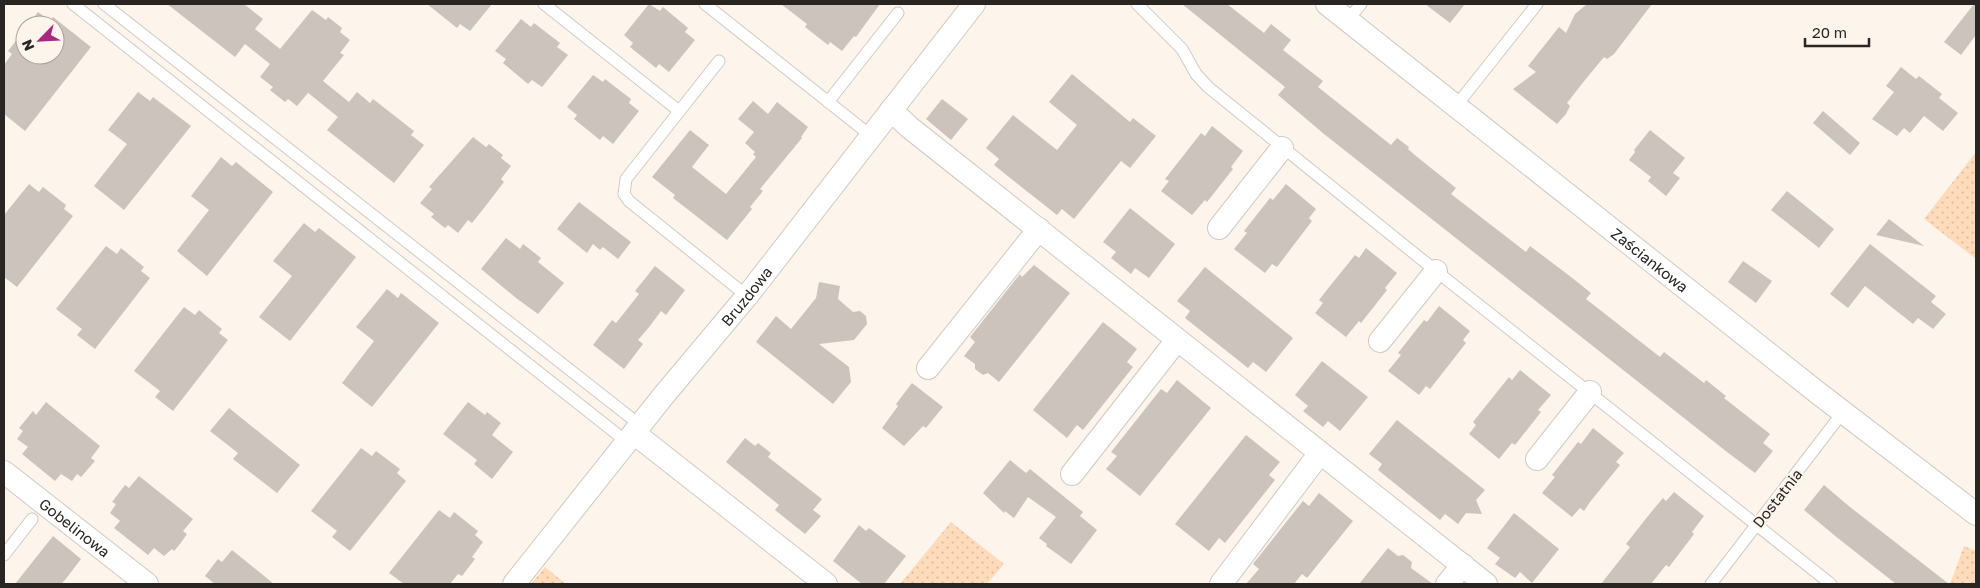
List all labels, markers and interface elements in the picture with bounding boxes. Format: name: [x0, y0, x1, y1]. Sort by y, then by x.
north arrow: [15, 15, 65, 65]
scale bar: [1805, 15, 1869, 47]
text: 20 m: [1812, 23, 1847, 41]
text: N: [18, 37, 38, 54]
street label: Zaściankowa: [1608, 224, 1692, 296]
street label: Bruzdowa: [717, 263, 776, 329]
street label: Dostatnia: [1749, 465, 1805, 531]
street label: Gobelinowa: [36, 494, 114, 561]

